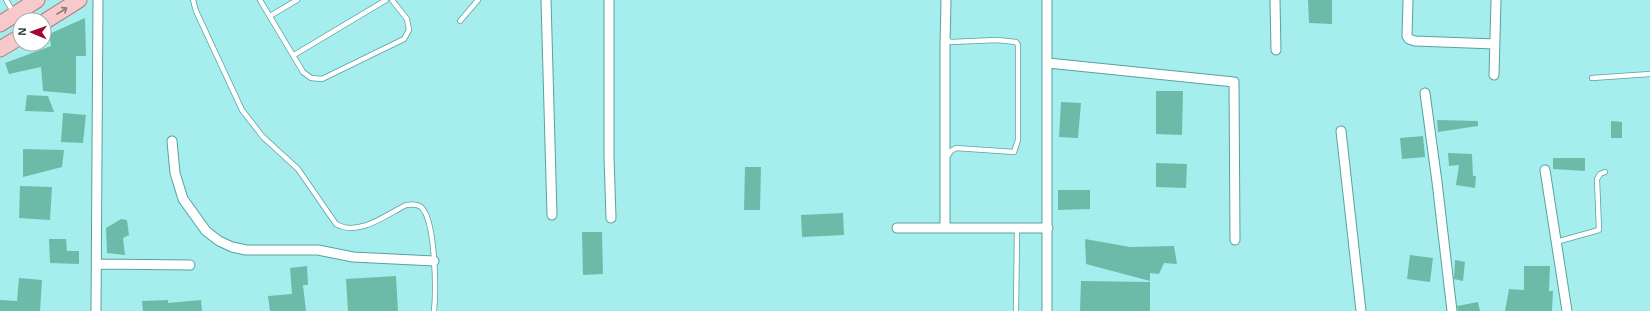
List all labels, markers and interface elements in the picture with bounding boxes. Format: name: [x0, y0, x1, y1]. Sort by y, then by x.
one-way arrow: [56, 7, 67, 15]
north arrow: [12, 12, 52, 52]
text: N: [16, 27, 28, 36]

